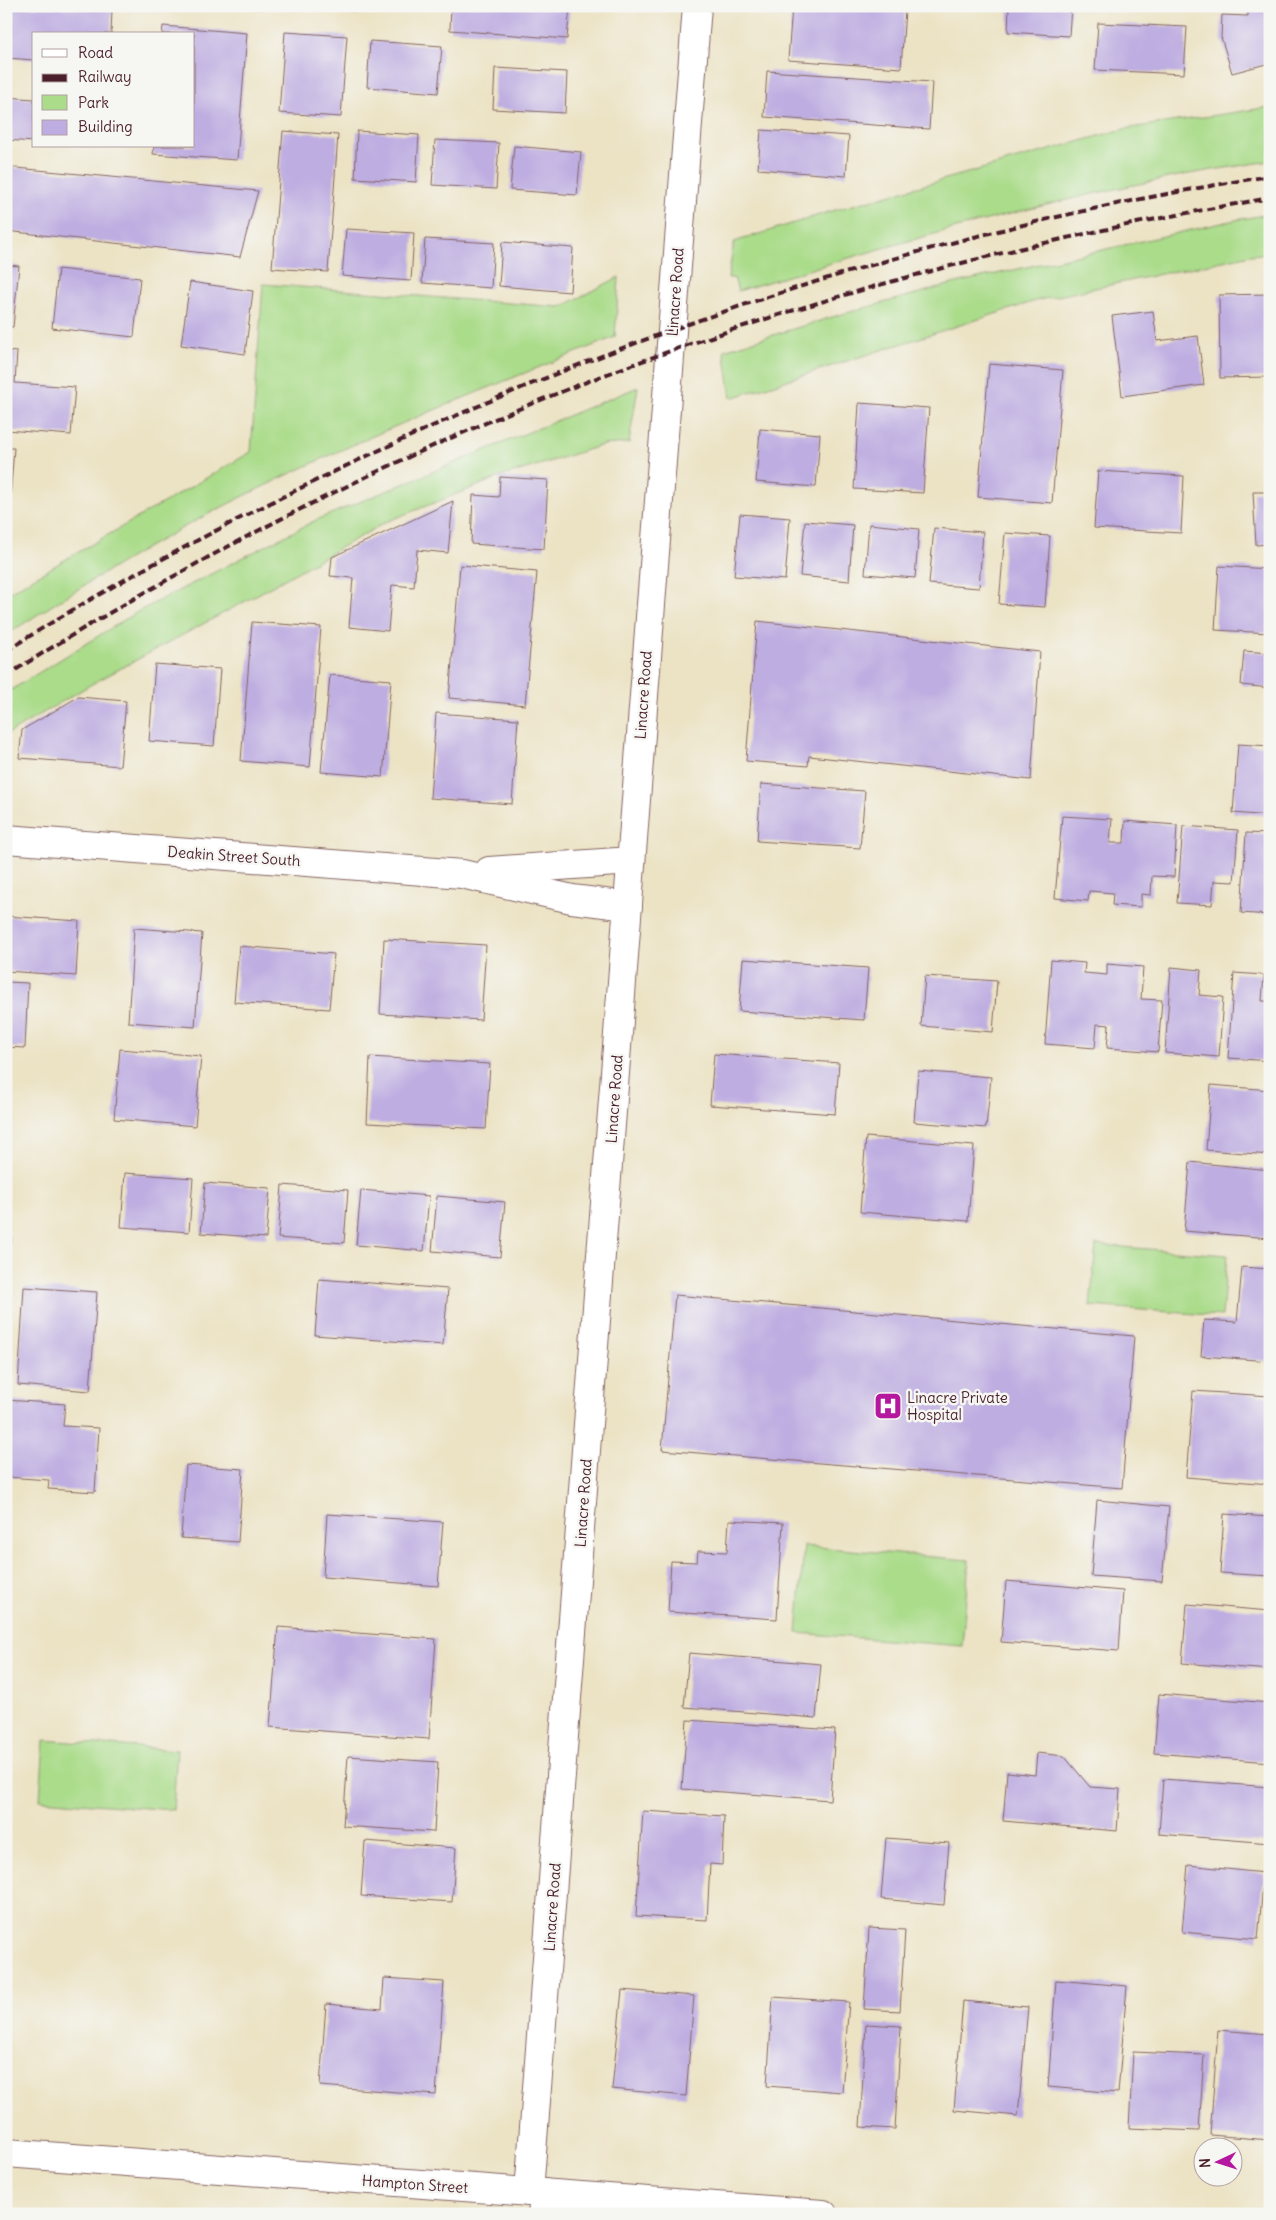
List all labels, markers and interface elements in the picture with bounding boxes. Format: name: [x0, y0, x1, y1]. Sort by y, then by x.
legend: [32, 32, 195, 148]
text: Road: [78, 43, 113, 62]
text: Railway: [78, 67, 132, 86]
text: Park: [78, 93, 109, 112]
text: Building: [78, 117, 133, 136]
street label: Linacre Road: [662, 247, 688, 337]
street label: Linacre Road: [630, 650, 656, 740]
street label: Deakin Street South: [167, 842, 302, 870]
street label: Linacre Road: [601, 1054, 627, 1144]
place label: Linacre Private Hospital: [907, 1388, 1008, 1424]
hospital icon: Linacre Private Hospital: [873, 1391, 903, 1421]
street label: Linacre Road: [570, 1458, 596, 1548]
street label: Linacre Road: [539, 1862, 565, 1952]
north arrow: [1194, 2138, 1244, 2188]
text: N: [1196, 2157, 1214, 2168]
street label: Hampton Street: [361, 2171, 469, 2197]

